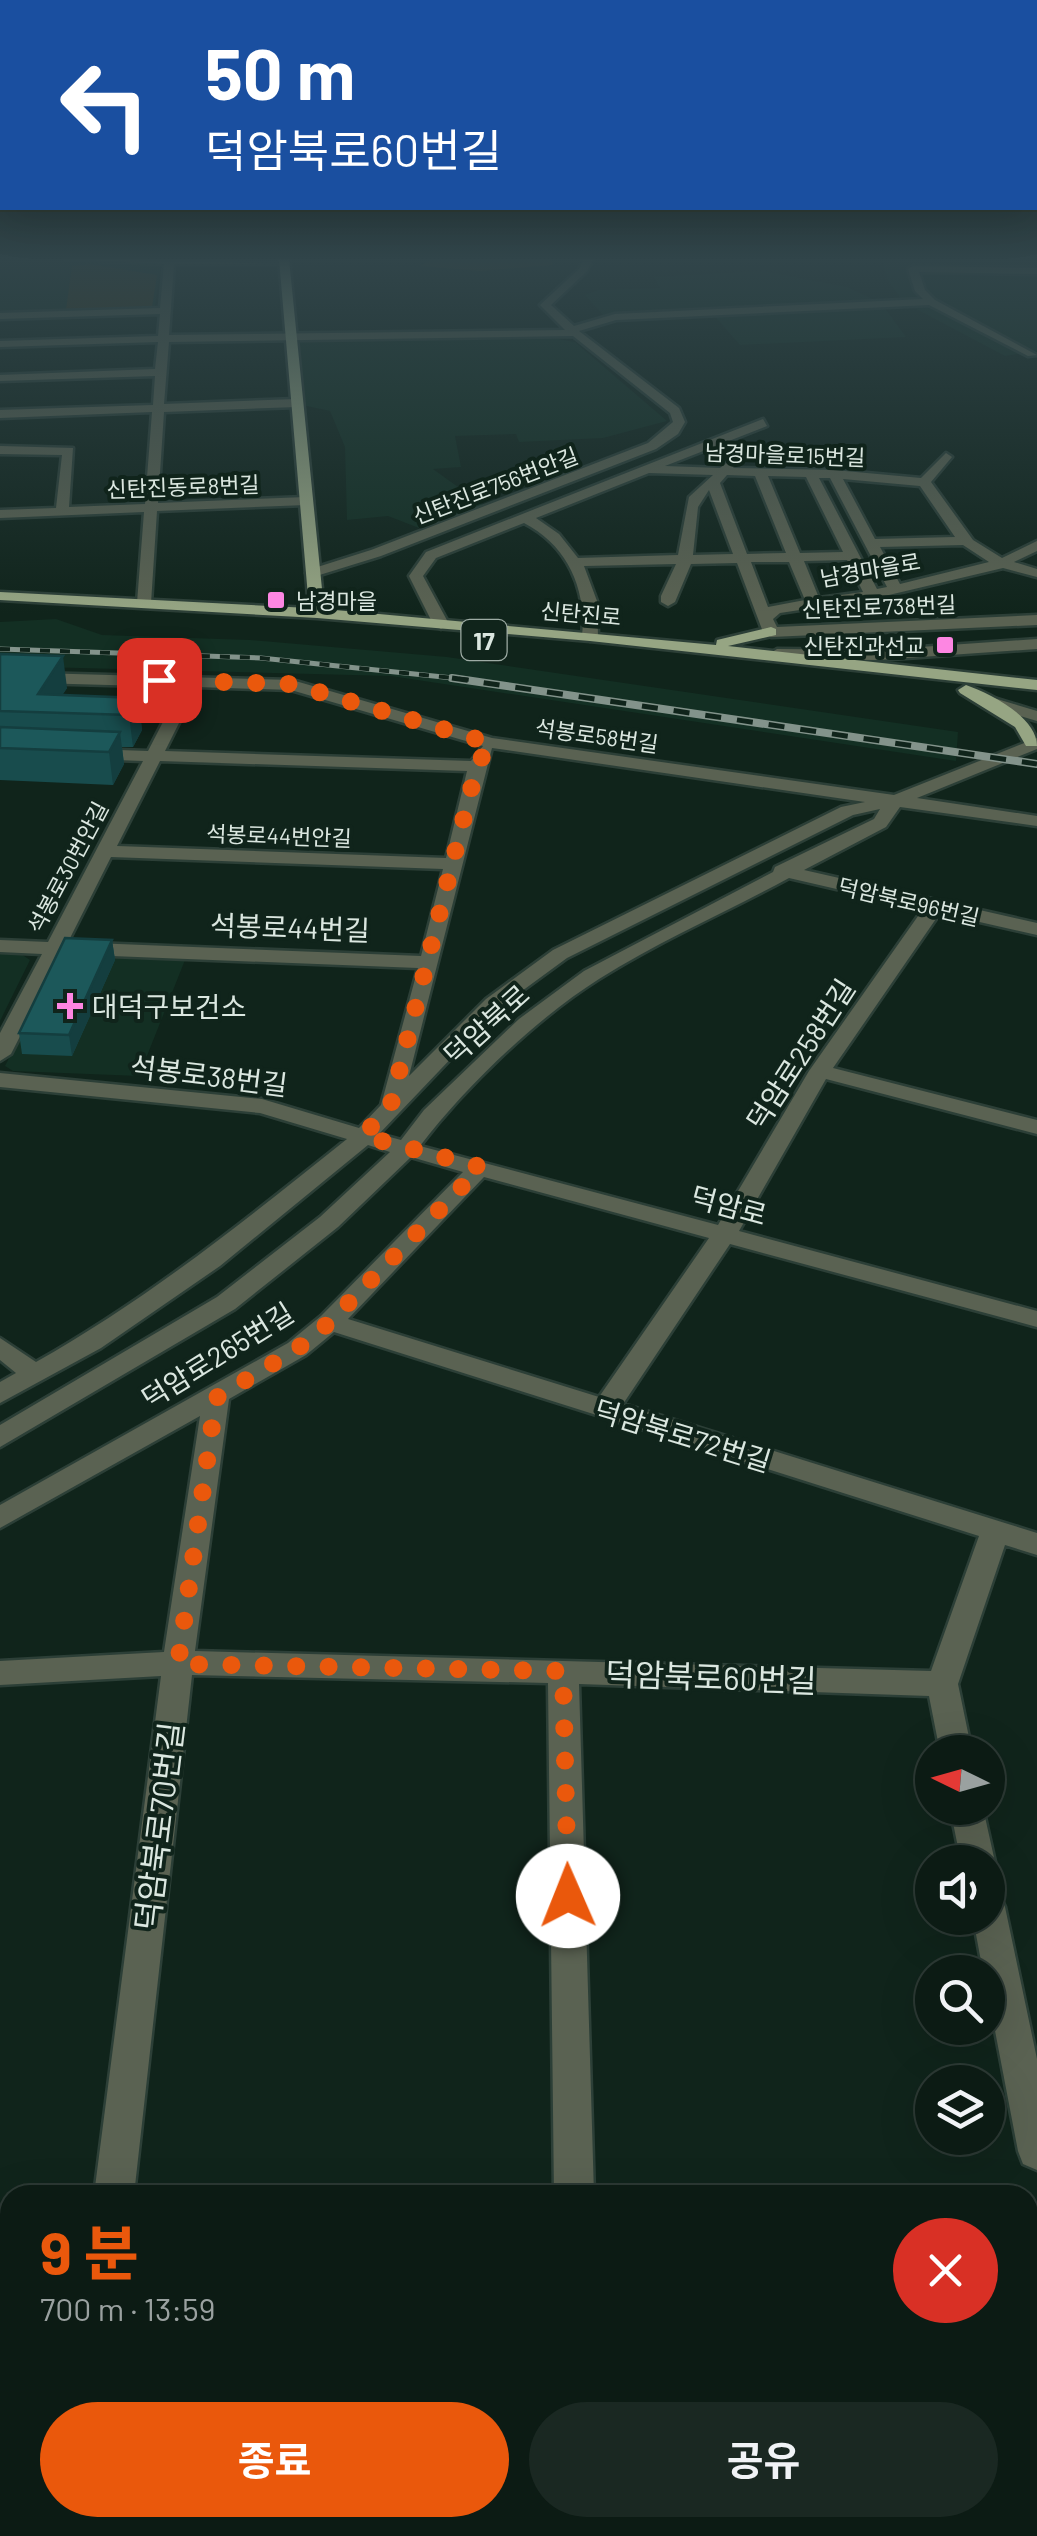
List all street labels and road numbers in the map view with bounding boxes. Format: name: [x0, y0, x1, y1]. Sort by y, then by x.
street label: 남경마을로15번길: [704, 438, 866, 470]
street label: 신탄진로756번안길: [409, 442, 581, 528]
street label: 신탄진동로8번길: [106, 470, 260, 502]
street label: 남경마을로: [818, 547, 922, 591]
street label: 신탄진로738번길: [801, 590, 957, 622]
street label: 신탄진로: [540, 597, 622, 629]
road number: 17: [462, 620, 506, 660]
street label: 석봉로58번길: [534, 713, 660, 757]
street label: 석봉로30번안길: [21, 797, 113, 937]
street label: 석봉로44번안길: [206, 819, 352, 851]
street label: 덕암북로96번길: [836, 872, 982, 930]
street label: 석봉로44번길: [210, 907, 370, 947]
street label: 덕암로258번길: [739, 972, 861, 1136]
street label: 덕암북로: [436, 977, 536, 1071]
street label: 석봉로38번길: [129, 1049, 289, 1101]
street label: 덕암로: [687, 1179, 771, 1231]
street label: 덕암로265번길: [135, 1295, 299, 1415]
street label: 덕암북로72번길: [591, 1392, 775, 1478]
street label: 덕암북로60번길: [605, 1653, 817, 1699]
street label: 덕암북로70번길: [126, 1720, 190, 1932]

